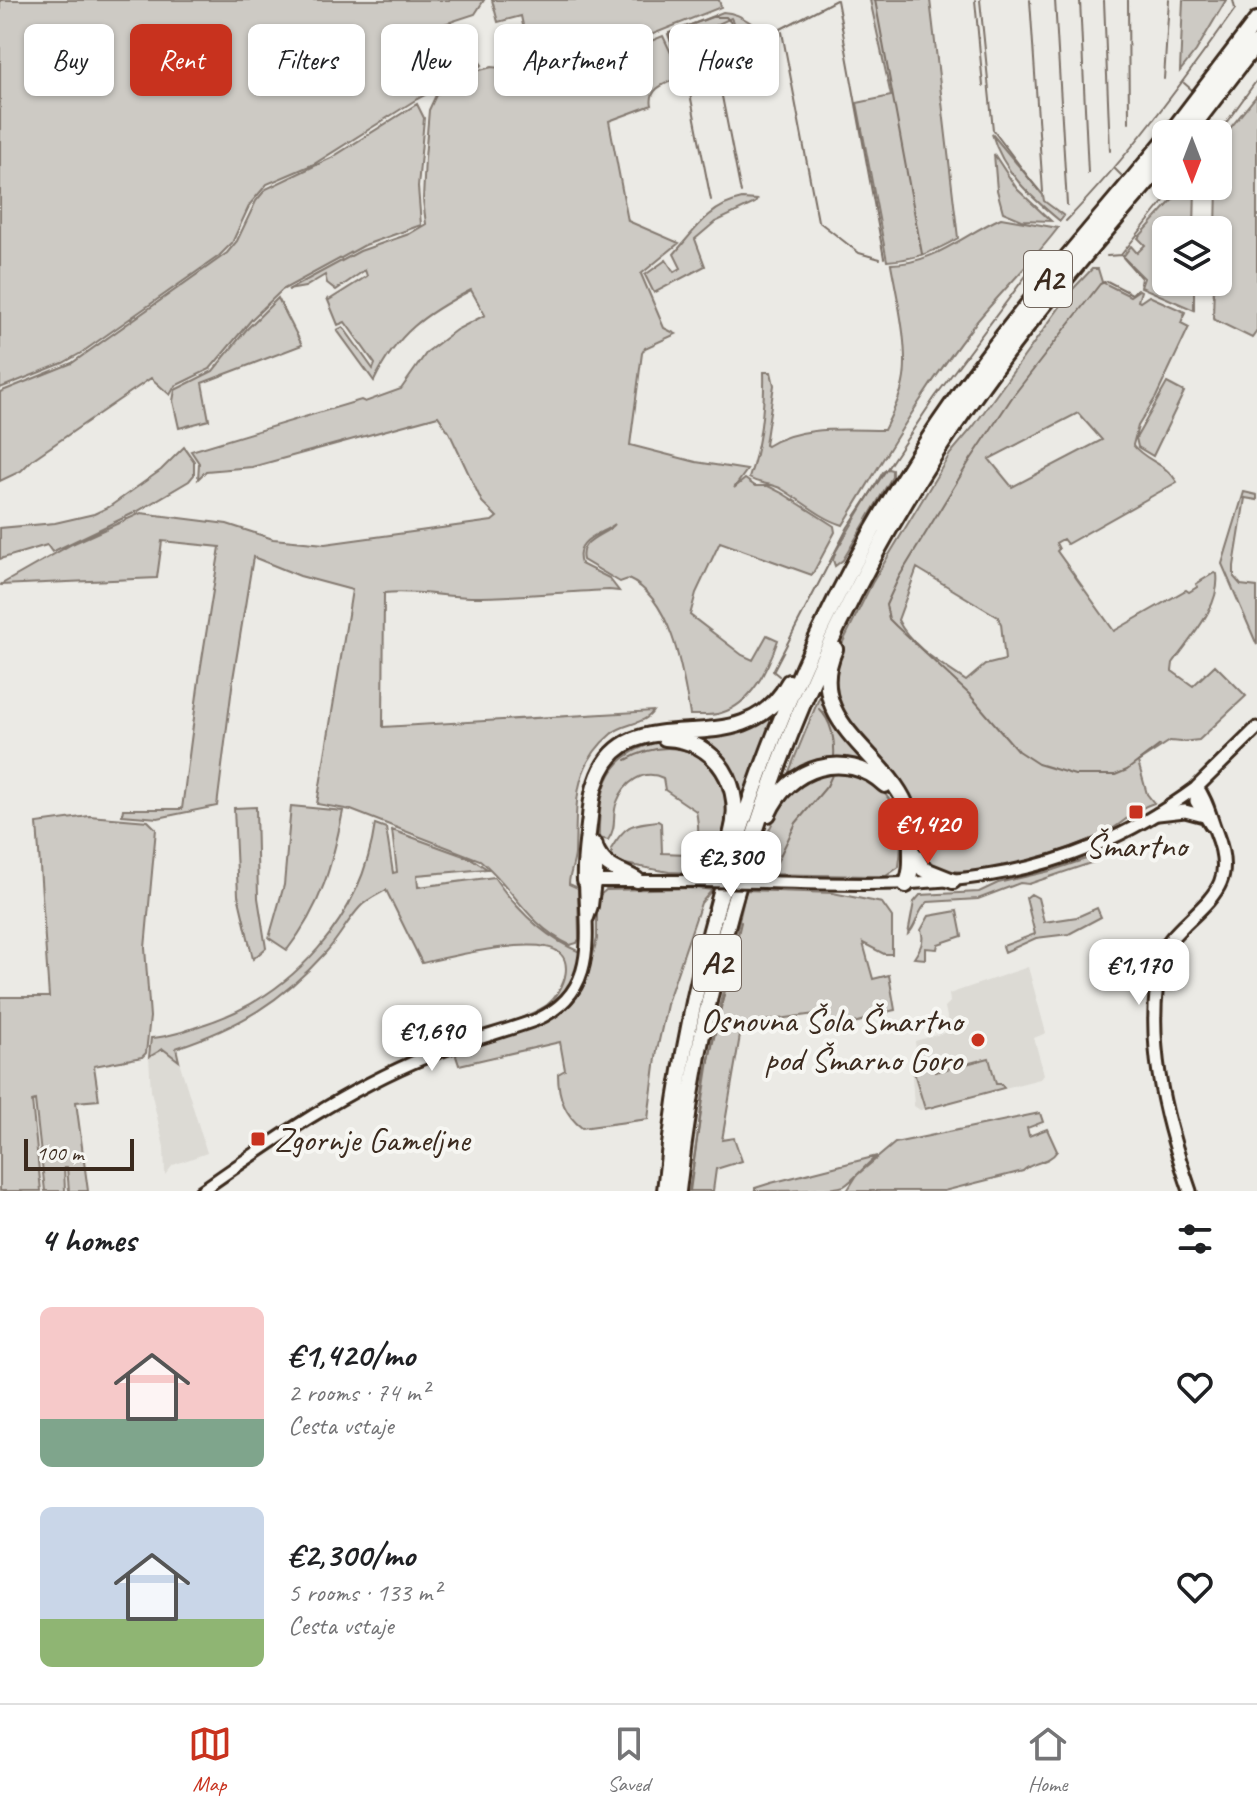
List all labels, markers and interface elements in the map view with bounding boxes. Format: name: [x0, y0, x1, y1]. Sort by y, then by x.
chip: Buy: [24, 24, 114, 96]
chip: Rent: [130, 24, 232, 96]
chip: Filters: [248, 24, 365, 96]
chip: New: [381, 24, 478, 96]
chip: Apartment: [494, 24, 653, 96]
chip: House: [669, 24, 779, 96]
north arrow: [1152, 120, 1232, 200]
map controls: [1152, 120, 1232, 296]
button: layers: [1152, 216, 1232, 296]
road number: A2: [1024, 251, 1072, 307]
pin: €1,420: [863, 798, 993, 866]
marker: Šmartno: [1127, 803, 1145, 821]
text: €1,420: [896, 807, 960, 840]
place label: Šmartno: [1085, 824, 1191, 867]
pin: €2,300: [666, 831, 796, 899]
text: €2,300: [699, 840, 763, 873]
road number: A2: [693, 935, 741, 991]
pin: €1,170: [1074, 939, 1204, 1007]
text: €1,170: [1107, 948, 1171, 981]
place label: Osnovna Šola Šmartno pod Šmarno Goro: [700, 999, 966, 1081]
pin: €1,690: [367, 1005, 497, 1073]
text: €1,690: [400, 1014, 464, 1047]
marker: Osnovna Šola Šmartno pod Šmarno Goro: [969, 1031, 987, 1049]
place label: Zgornje Gameljne: [274, 1118, 472, 1161]
marker: Zgornje Gameljne: [249, 1130, 267, 1148]
scale bar: [24, 1135, 134, 1171]
text: 100 m: [36, 1139, 83, 1167]
icon: filters: [1173, 1217, 1217, 1261]
text: 4 homes: [40, 1218, 136, 1261]
text: €1,420/mo: [288, 1333, 415, 1376]
icon: home: [104, 1339, 200, 1435]
icon: heart: [1173, 1365, 1217, 1409]
text: 2 rooms · 74 m²: [288, 1376, 429, 1409]
text: Cesta vstaje: [288, 1409, 393, 1442]
text: €2,300/mo: [288, 1533, 415, 1576]
icon: home: [104, 1539, 200, 1635]
icon: heart: [1173, 1565, 1217, 1609]
text: 5 rooms · 133 m²: [288, 1576, 440, 1609]
text: Cesta vstaje: [288, 1609, 393, 1642]
tab: Map: [188, 1722, 232, 1798]
tab: Saved: [607, 1722, 651, 1798]
tab: Home: [1026, 1722, 1070, 1798]

